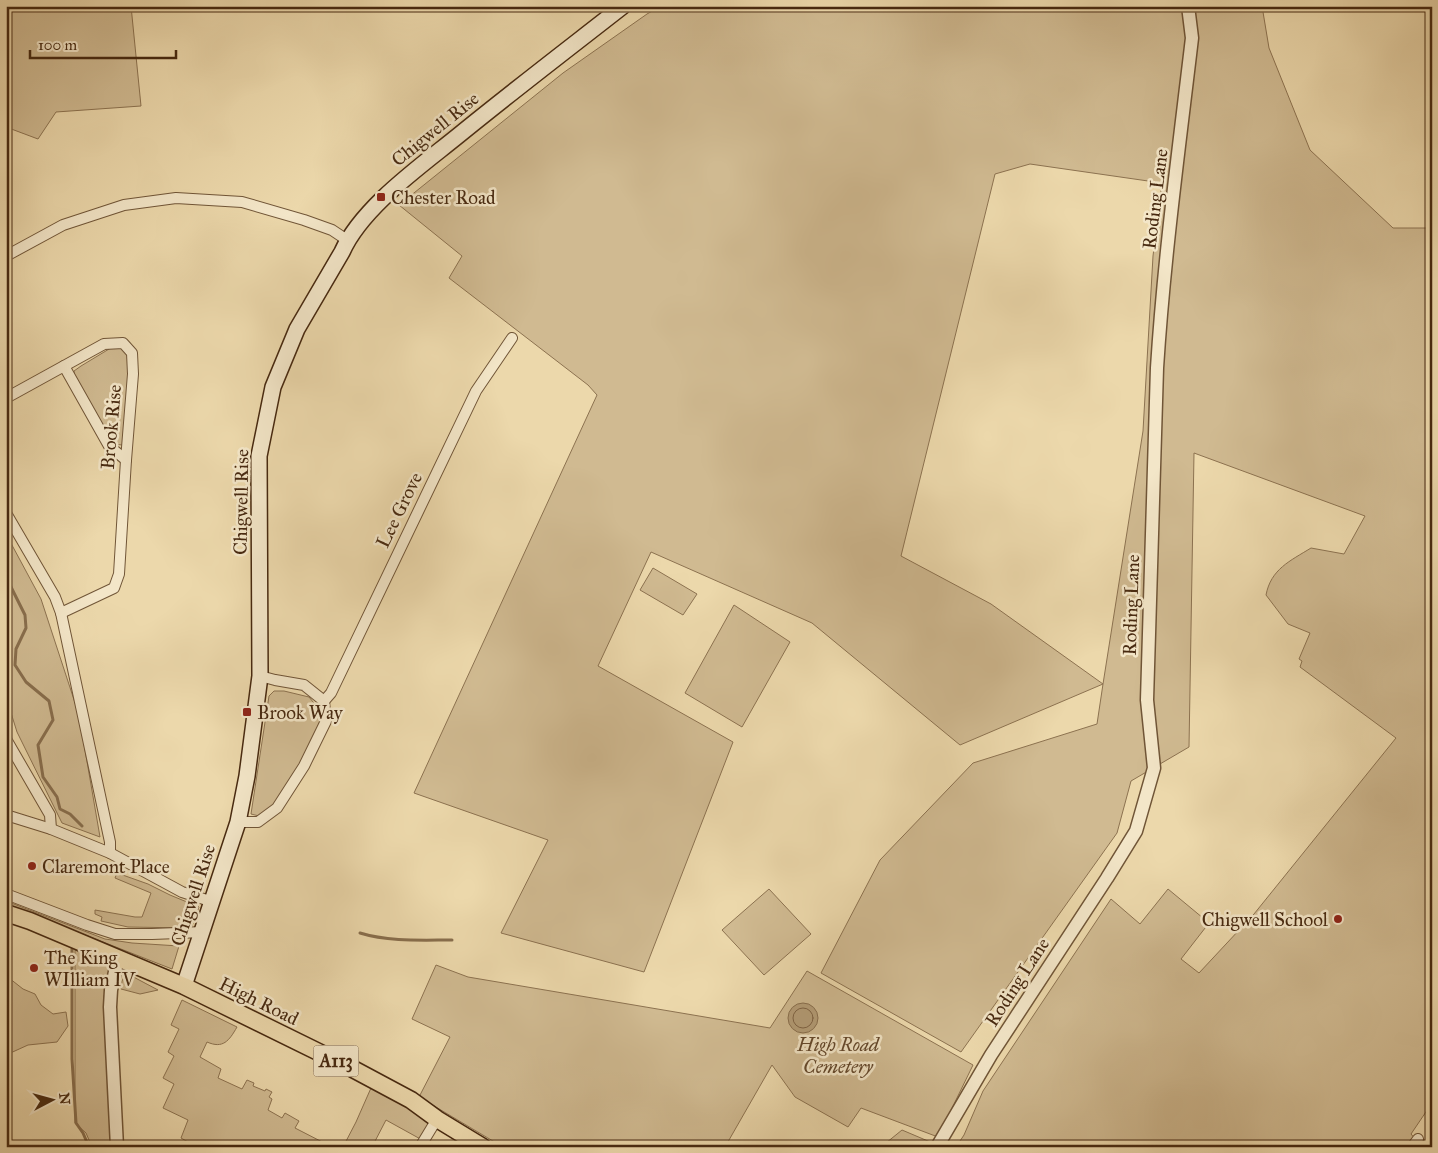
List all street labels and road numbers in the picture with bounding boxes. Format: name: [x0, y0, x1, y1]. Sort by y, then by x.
street label: Chigwell Rise: [387, 87, 484, 172]
street label: Roding Lane: [1137, 147, 1174, 251]
street label: Brook Rise: [96, 383, 126, 470]
street label: Chigwell Rise: [229, 449, 254, 555]
street label: Lee Grove: [371, 468, 427, 552]
street label: Roding Lane: [1118, 554, 1145, 656]
street label: Chigwell Rise: [166, 841, 221, 949]
street label: Roding Lane: [980, 933, 1055, 1031]
street label: High Road: [215, 972, 303, 1031]
road number: A113: [314, 1046, 358, 1076]

